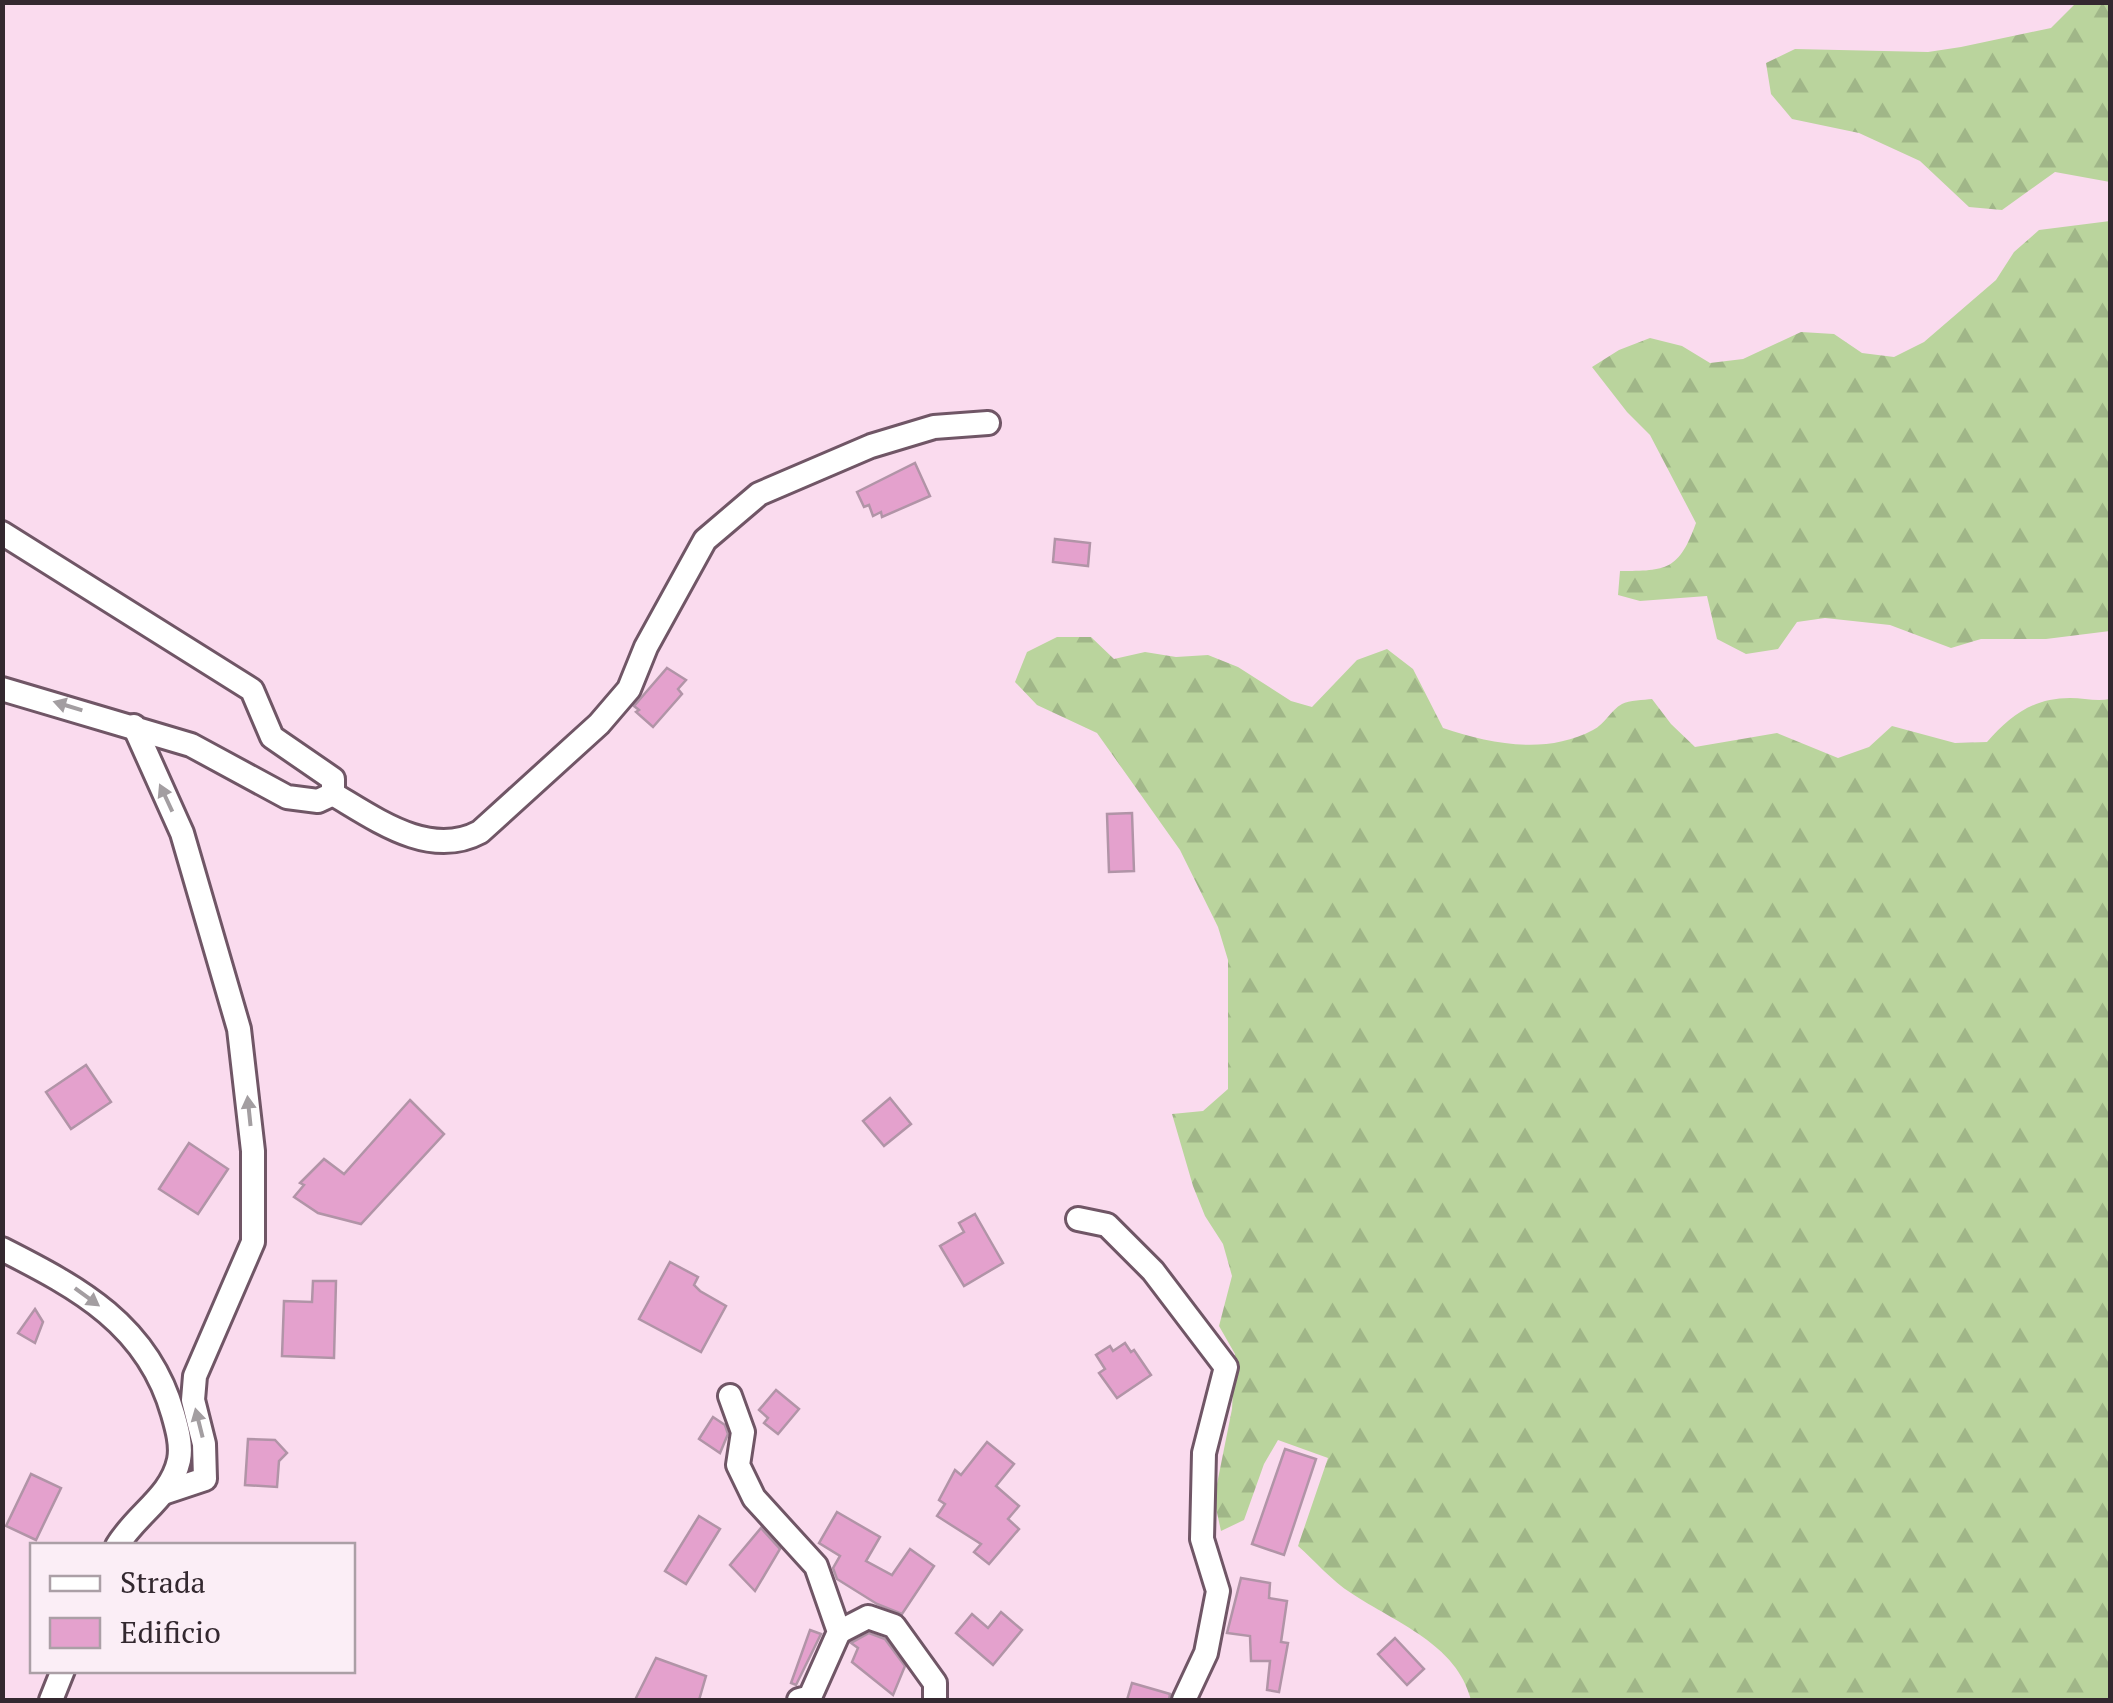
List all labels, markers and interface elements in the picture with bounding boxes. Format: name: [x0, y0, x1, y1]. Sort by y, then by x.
one-way arrow: [53, 698, 83, 713]
one-way arrow: [158, 783, 175, 812]
one-way arrow: [241, 1095, 257, 1126]
one-way arrow: [74, 1286, 100, 1306]
one-way arrow: [191, 1407, 206, 1438]
legend: [30, 1543, 355, 1673]
text: Strada: [120, 1562, 206, 1602]
text: Edificio: [120, 1612, 221, 1652]

